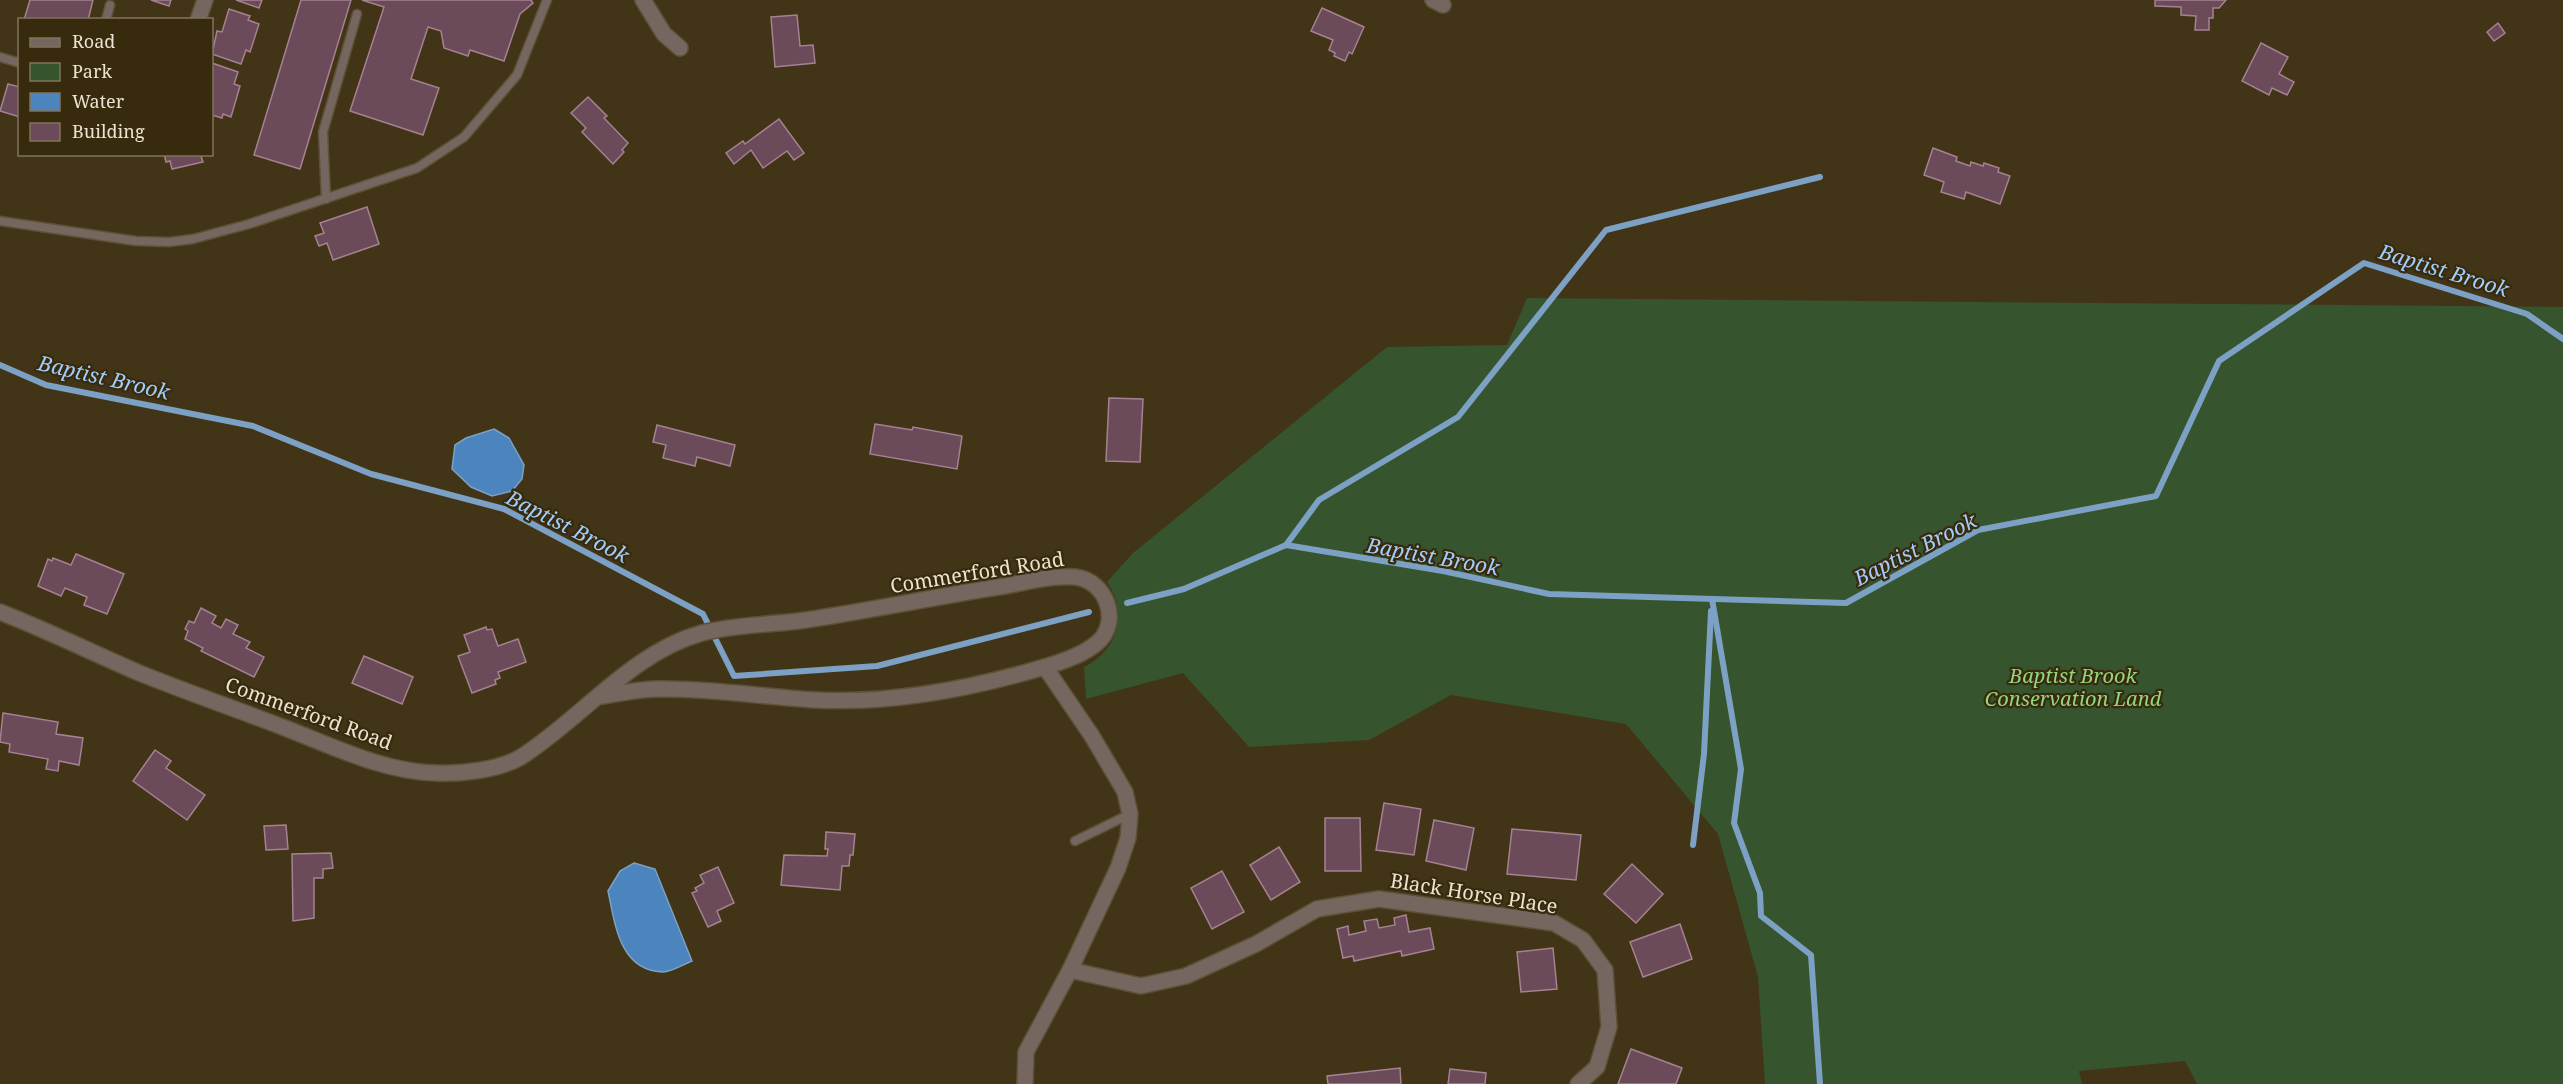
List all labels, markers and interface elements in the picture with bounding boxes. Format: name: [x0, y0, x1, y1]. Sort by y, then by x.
legend: [18, 18, 213, 156]
text: Road: [72, 29, 115, 53]
text: Park: [72, 59, 112, 83]
text: Water: [72, 89, 125, 113]
text: Building: [72, 119, 145, 143]
water label: Baptist Brook: [2375, 237, 2513, 303]
water label: Baptist Brook: [34, 348, 174, 406]
water label: Baptist Brook: [501, 483, 635, 569]
water label: Baptist Brook: [1848, 506, 1982, 592]
water label: Baptist Brook: [1363, 530, 1503, 582]
street label: Commerford Road: [888, 545, 1066, 599]
park label: Baptist Brook Conservation Land: [1985, 662, 2162, 712]
street label: Commerford Road: [222, 670, 396, 756]
street label: Black Horse Place: [1388, 866, 1560, 920]

